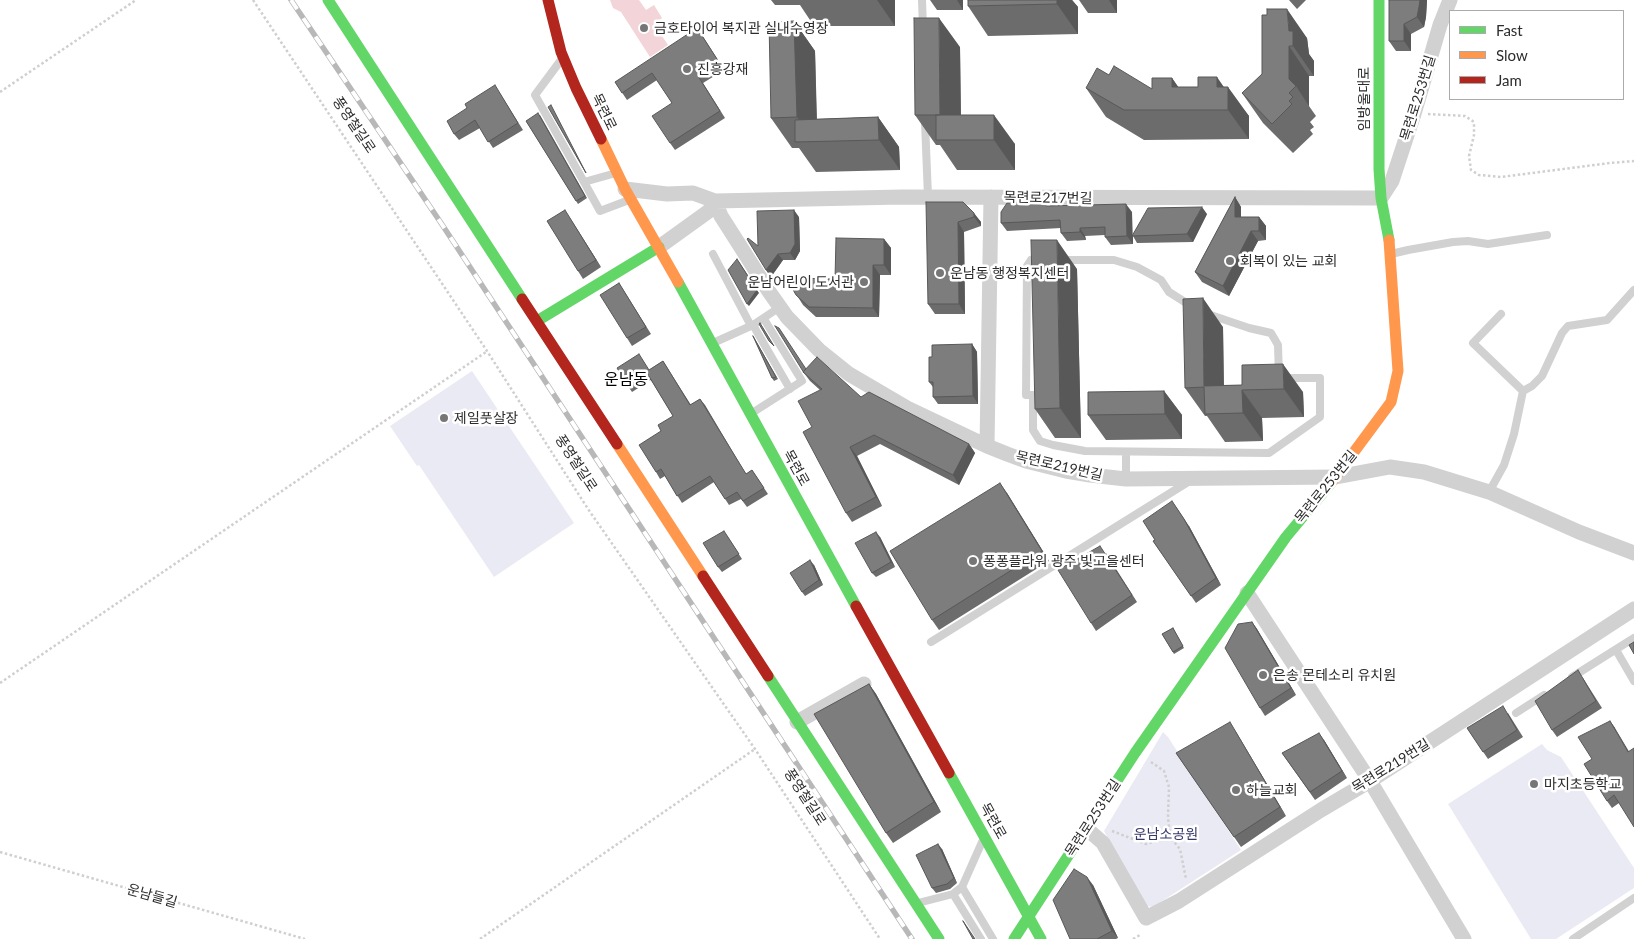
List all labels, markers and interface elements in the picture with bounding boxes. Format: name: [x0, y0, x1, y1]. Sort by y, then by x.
legend: [1449, 10, 1624, 100]
place label: 금호타이어 복지관 실내수영장: [654, 20, 829, 36]
text: Fast: [1496, 21, 1523, 39]
marker: 금호타이어 복지관 실내수영장: [638, 22, 650, 34]
text: Slow: [1496, 46, 1528, 64]
street label: 목련로253번길: [1397, 53, 1439, 143]
place label: 진흥강재: [697, 61, 749, 77]
marker: 진흥강재: [681, 63, 693, 75]
street label: 임방울대로: [1356, 67, 1372, 131]
text: Jam: [1496, 71, 1522, 89]
street label: 목련로: [588, 91, 620, 133]
street label: 풍영철길로: [329, 94, 379, 156]
street label: 목련로217번길: [1003, 189, 1093, 207]
place label: 회복이 있는 교회: [1240, 253, 1337, 269]
marker: 회복이 있는 교회: [1224, 255, 1236, 267]
place label: 운남동 행정복지센터: [950, 265, 1070, 281]
marker: 운남동 행정복지센터: [934, 267, 946, 279]
place label: 운남어린이 도서관: [747, 274, 854, 290]
marker: 운남어린이 도서관: [858, 276, 870, 288]
district label: 운남동: [604, 370, 648, 390]
place label: 제일풋살장: [454, 410, 518, 426]
marker: 제일풋살장: [438, 412, 450, 424]
street label: 풍영철길로: [551, 431, 601, 495]
street label: 목련로: [779, 447, 813, 489]
street label: 목련로253번길: [1292, 447, 1360, 527]
street label: 목련로219번길: [1014, 448, 1104, 484]
place label: 퐁퐁플라워 광주 빛고을센터: [983, 553, 1145, 569]
marker: 퐁퐁플라워 광주 빛고을센터: [967, 555, 979, 567]
place label: 은송 몬테소리 유치원: [1273, 667, 1396, 683]
marker: 은송 몬테소리 유치원: [1257, 669, 1269, 681]
street label: 목련로219번길: [1349, 735, 1433, 797]
street label: 풍영철길로: [780, 765, 830, 829]
street label: 목련로253번길: [1062, 776, 1124, 860]
place label: 마지초등학교: [1544, 776, 1621, 792]
marker: 마지초등학교: [1528, 778, 1540, 790]
place label: 하늘교회: [1246, 782, 1298, 798]
marker: 하늘교회: [1230, 784, 1242, 796]
street label: 목련로: [976, 800, 1010, 842]
park label: 운남소공원: [1134, 826, 1198, 842]
street label: 운남들길: [125, 881, 179, 911]

